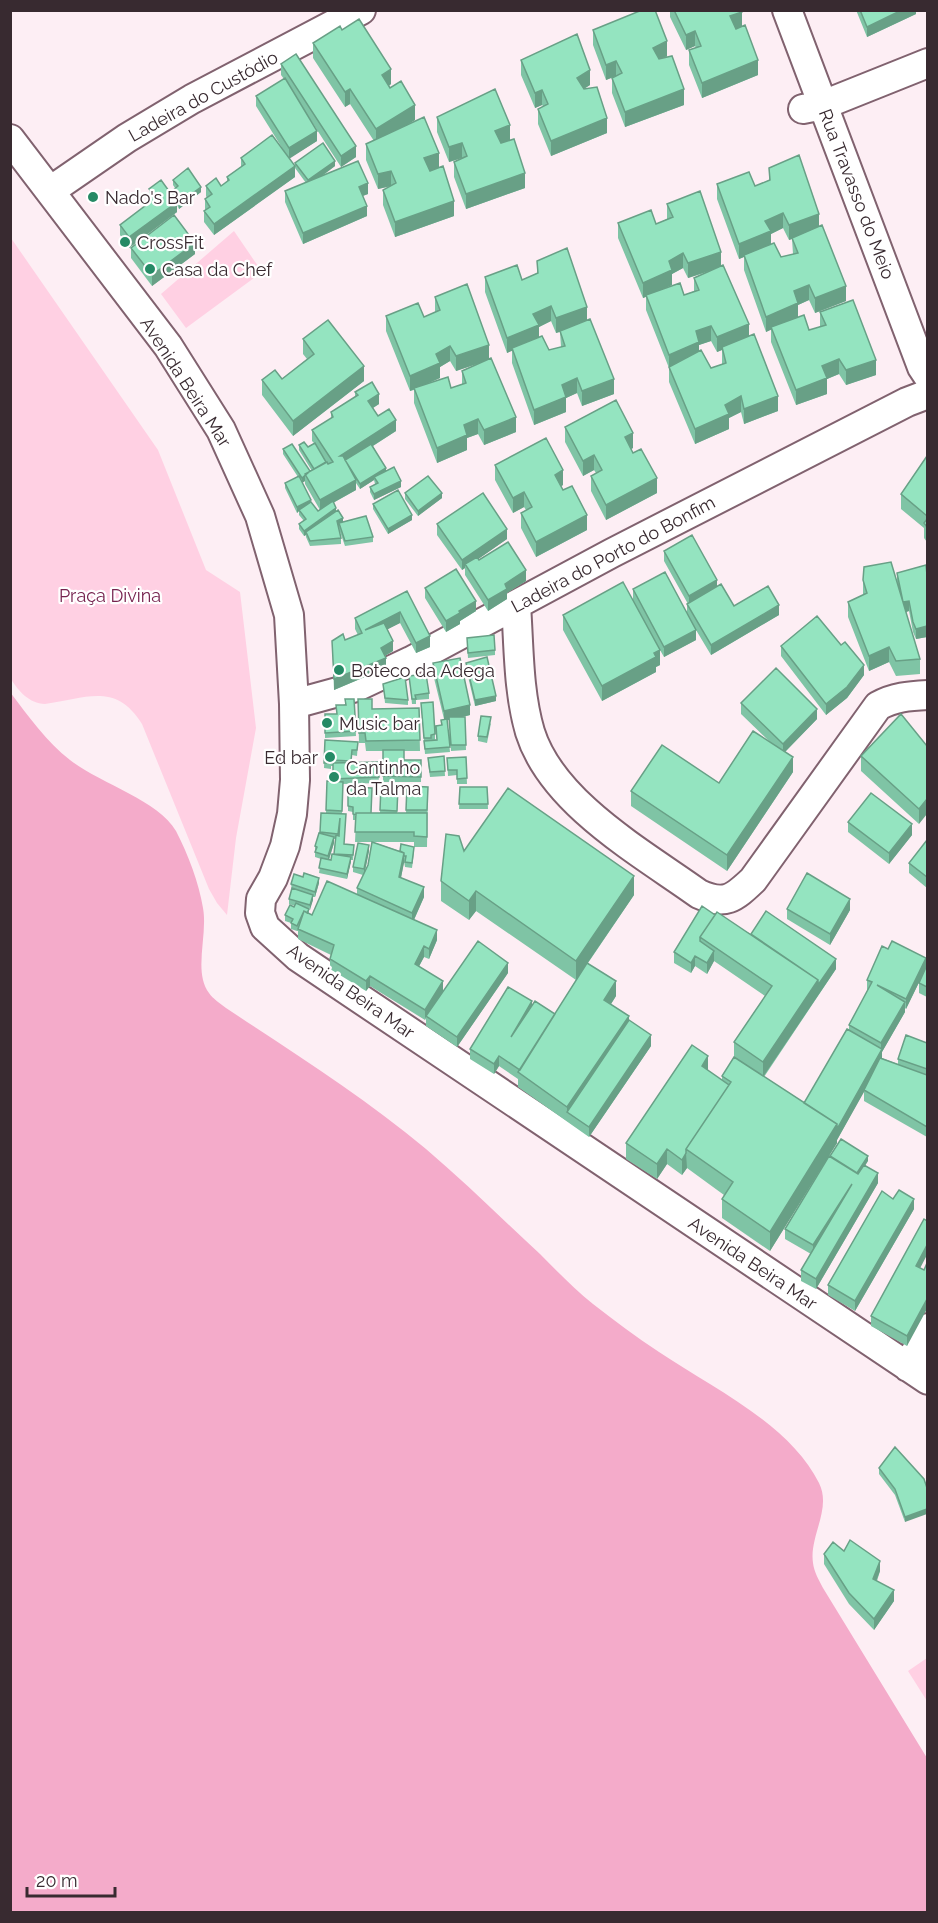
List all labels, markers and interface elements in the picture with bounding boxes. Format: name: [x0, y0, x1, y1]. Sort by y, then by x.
street label: Ladeira do Custódio: [125, 46, 282, 146]
street label: Rua Travasso do Meio: [815, 106, 899, 282]
place label: Nado's Bar: [105, 187, 196, 208]
marker: Nado's Bar: [86, 190, 100, 204]
place label: CrossFit: [137, 232, 204, 253]
marker: CrossFit: [118, 235, 132, 249]
place label: Casa da Chef: [162, 259, 273, 280]
marker: Casa da Chef: [143, 262, 157, 276]
street label: Avenida Beira Mar: [136, 313, 236, 451]
street label: Ladeira do Porto do Bonfim: [508, 491, 718, 617]
park label: Praça Divina: [59, 585, 161, 606]
place label: Boteco da Adega: [351, 660, 495, 681]
marker: Boteco da Adega: [332, 663, 346, 677]
place label: Music bar: [339, 713, 420, 734]
marker: Music bar: [320, 716, 334, 730]
place label: Ed bar: [264, 747, 319, 768]
marker: Ed bar: [323, 750, 337, 764]
place label: Cantinho da Talma: [346, 757, 421, 799]
marker: Cantinho da Talma: [327, 770, 341, 784]
street label: Avenida Beira Mar: [283, 939, 419, 1043]
street label: Avenida Beira Mar: [685, 1212, 822, 1314]
scale bar: [27, 1860, 116, 1898]
text: 20 m: [36, 1870, 78, 1891]

